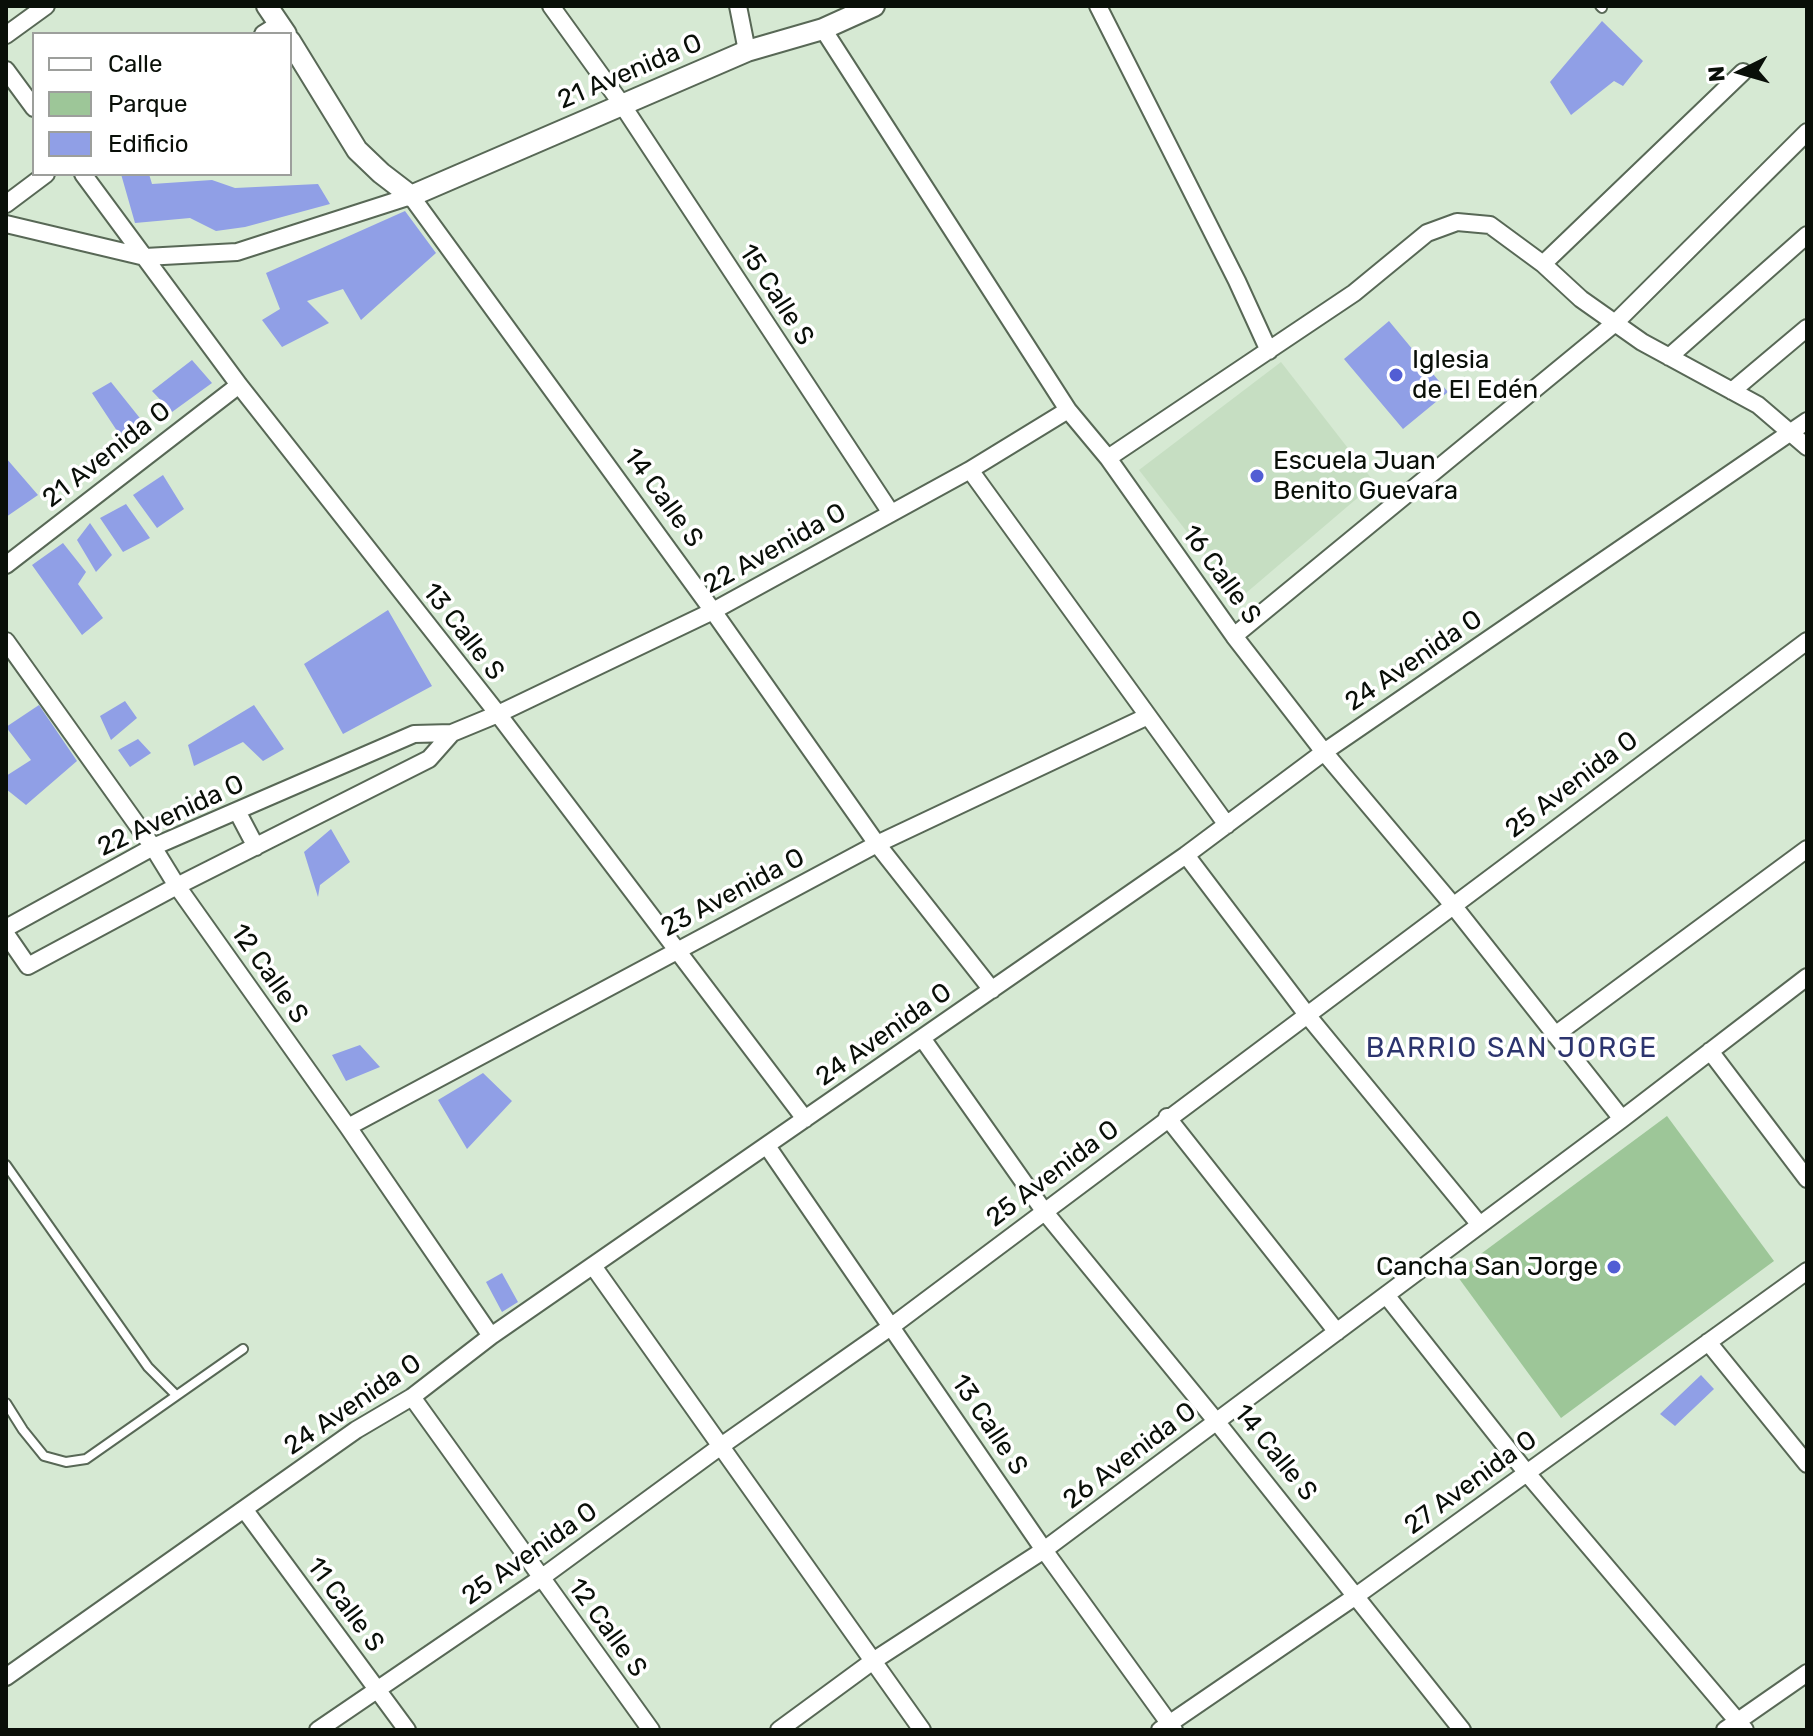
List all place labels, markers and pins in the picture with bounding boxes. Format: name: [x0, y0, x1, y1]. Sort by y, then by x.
place label: Iglesia de El Edén: [1412, 344, 1538, 406]
marker: Iglesia de El Edén: [1387, 366, 1405, 384]
place label: Escuela Juan Benito Guevara: [1273, 445, 1458, 506]
marker: Escuela Juan Benito Guevara: [1248, 467, 1266, 485]
place label: Cancha San Jorge: [1376, 1251, 1598, 1283]
marker: Cancha San Jorge: [1605, 1258, 1623, 1276]

